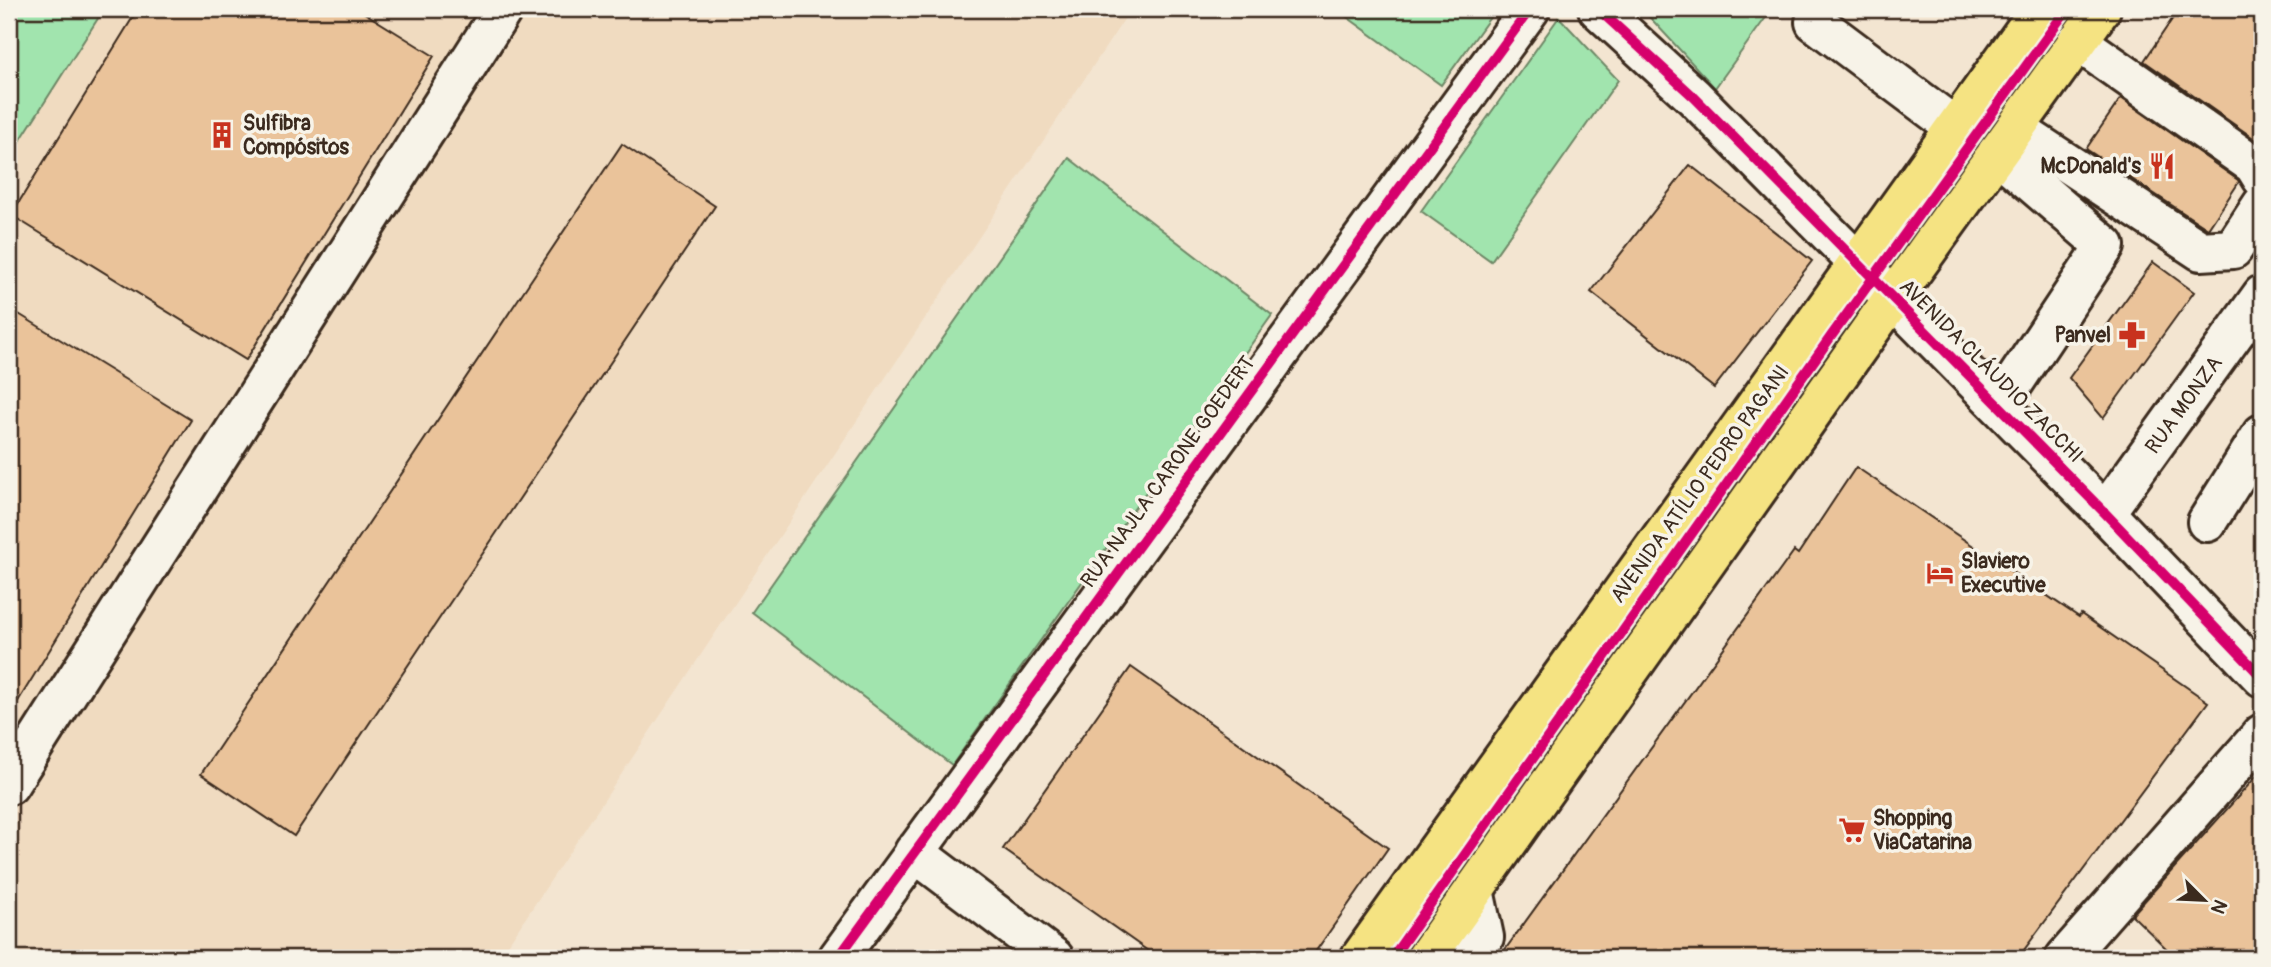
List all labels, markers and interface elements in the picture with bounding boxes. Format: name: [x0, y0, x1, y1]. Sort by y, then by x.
place label: Sulfibra Compósitos: [243, 110, 350, 161]
building icon: Sulfibra Compósitos: [207, 120, 237, 150]
restaurant icon: McDonald's: [2147, 151, 2177, 181]
place label: McDonald's: [2040, 153, 2142, 180]
street label: AVENIDA CLÁUDIO ZACCHI: [1893, 273, 2089, 469]
pharmacy icon: Panvel: [2117, 320, 2147, 350]
place label: Panvel: [2054, 322, 2111, 349]
street label: RUA NAJLA CARONE GOEDERT: [1075, 351, 1261, 593]
street label: RUA MONZA: [2139, 351, 2229, 459]
street label: AVENIDA ATÍLIO PEDRO PAGANI: [1604, 360, 1796, 608]
place label: Slaviero Executive: [1961, 548, 2046, 599]
hotel icon: Slaviero Executive: [1925, 558, 1955, 588]
place label: Shopping ViaCatarina: [1873, 805, 1972, 856]
supermarket icon: Shopping ViaCatarina: [1837, 815, 1867, 845]
north arrow: [2170, 866, 2240, 936]
text: N: [2205, 896, 2232, 917]

